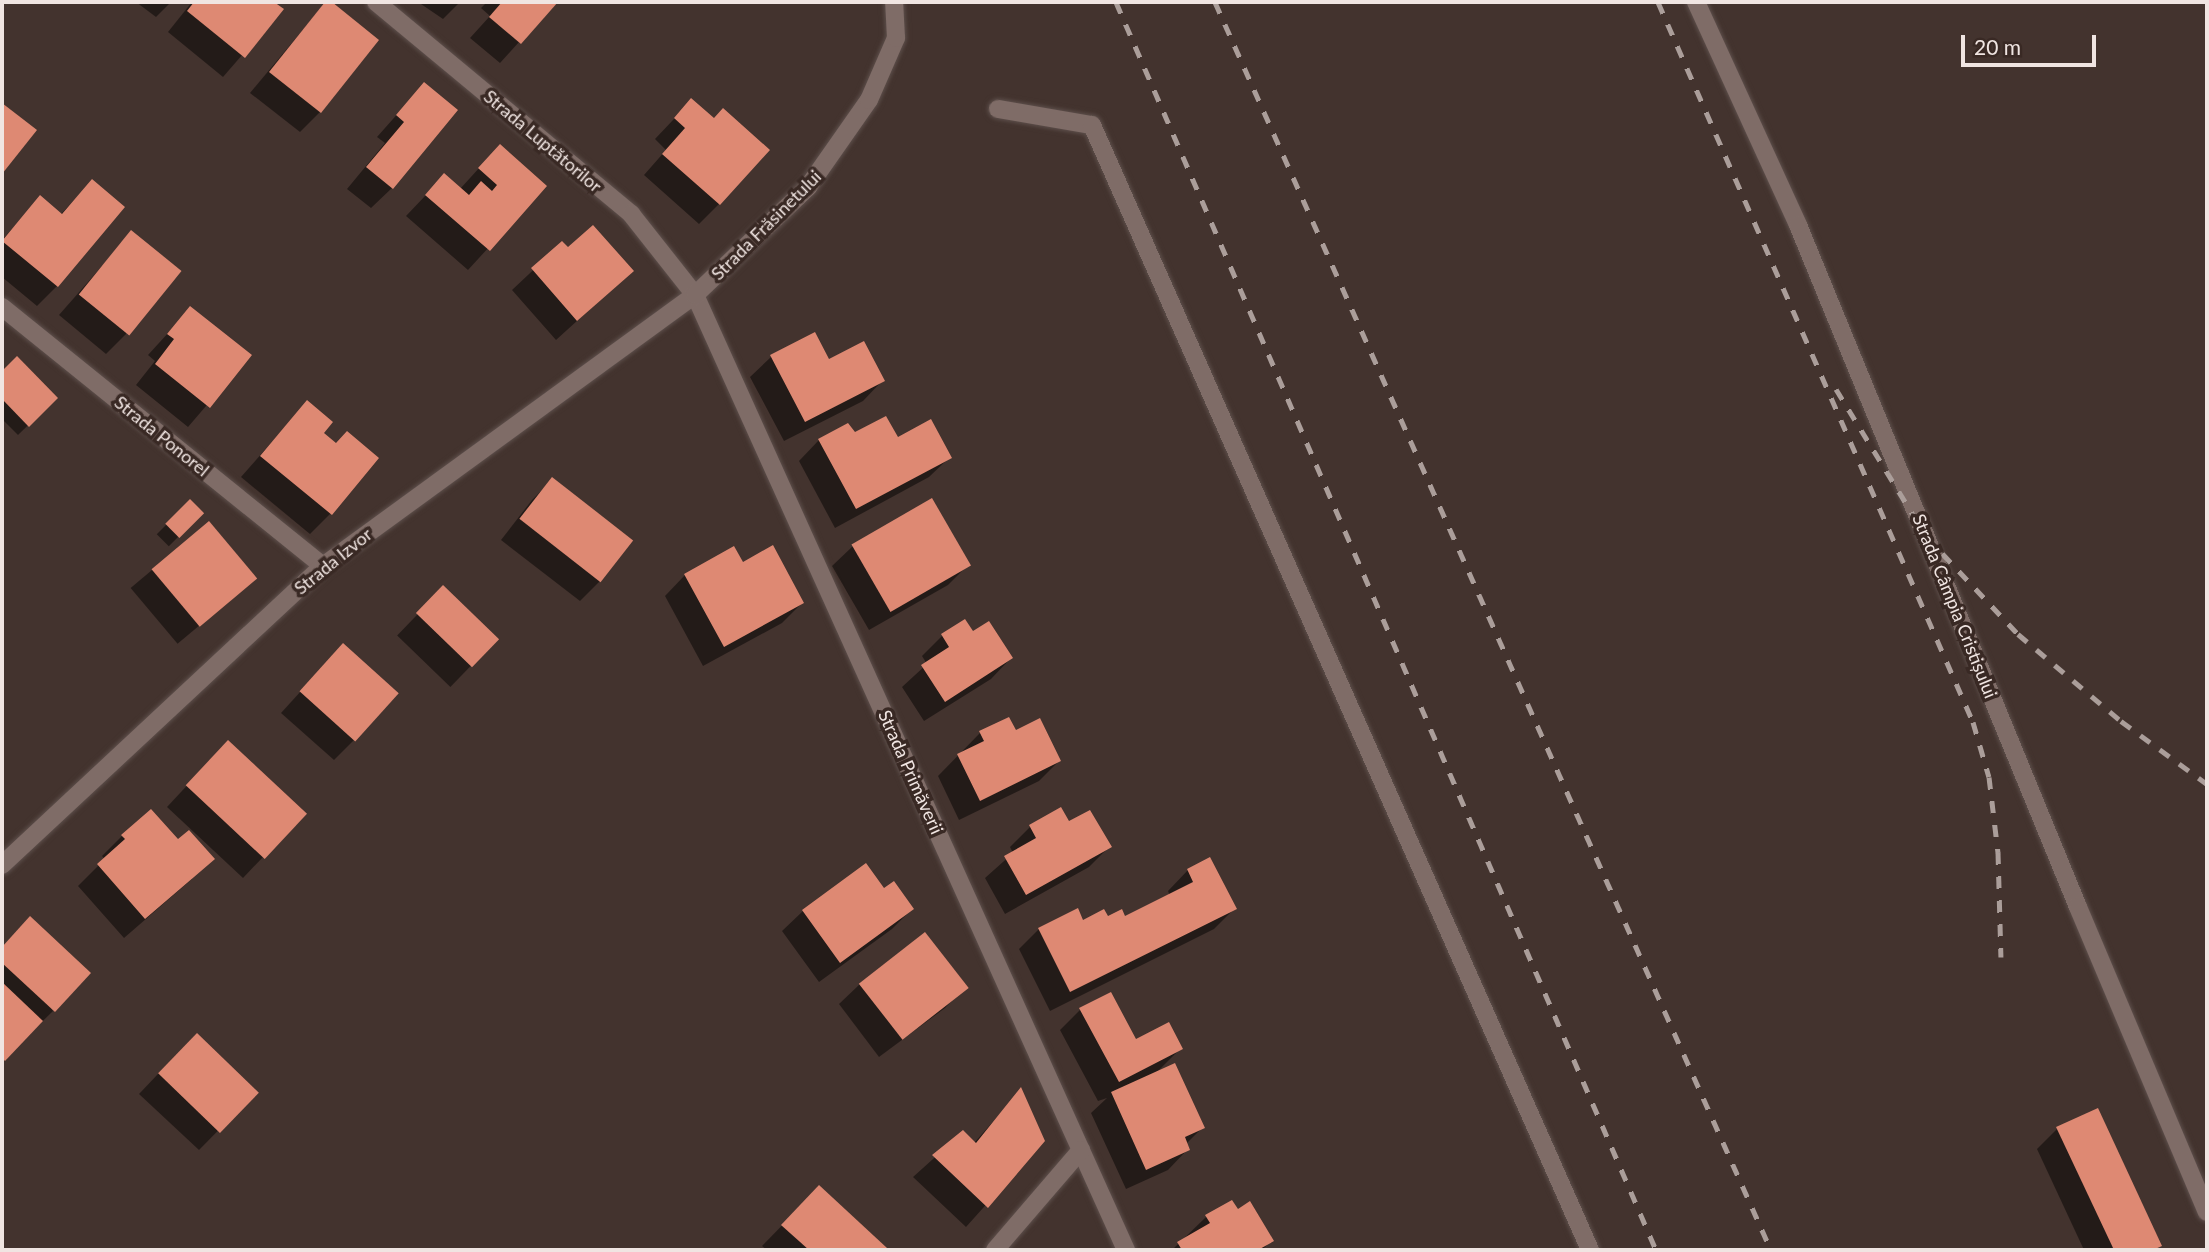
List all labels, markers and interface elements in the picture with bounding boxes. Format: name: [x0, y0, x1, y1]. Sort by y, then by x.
scale bar: [1964, 21, 2099, 65]
text: 20 m: [1974, 34, 2021, 59]
street label: Strada Luptătorilor: [480, 85, 606, 197]
street label: Strada Frăsinetului: [707, 166, 825, 284]
street label: Strada Ponorel: [110, 391, 214, 481]
street label: Strada Câmpia Cristișului: [1908, 511, 2002, 701]
street label: Strada Izvor: [290, 523, 376, 599]
street label: Strada Primăverii: [874, 707, 948, 837]

